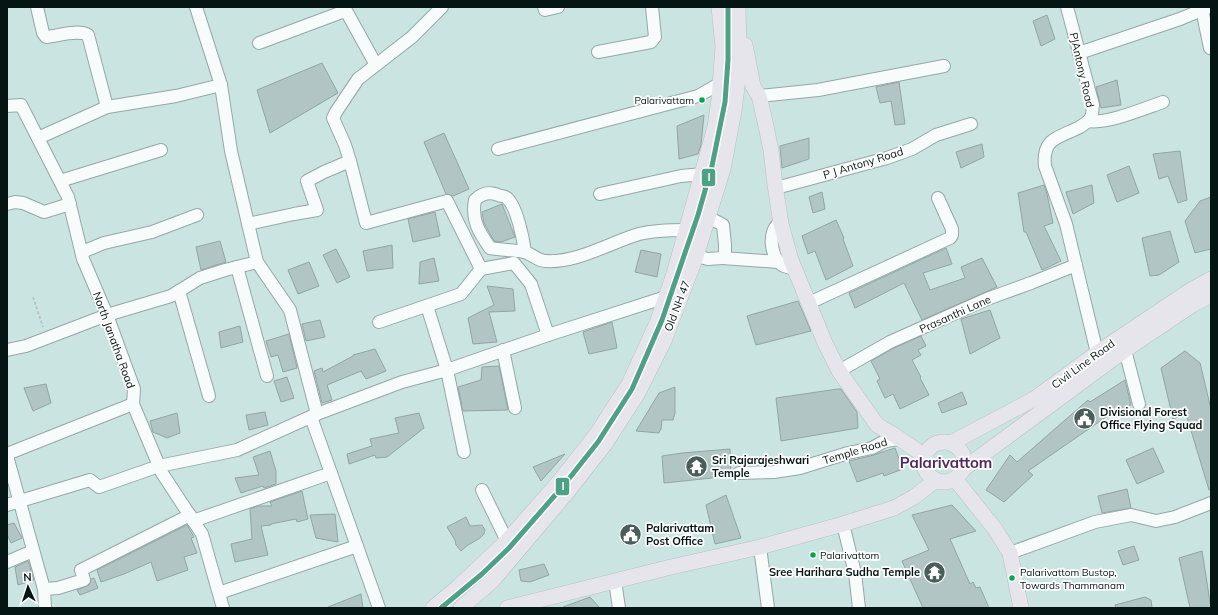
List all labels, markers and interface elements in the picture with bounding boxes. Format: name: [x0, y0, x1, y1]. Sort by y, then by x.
street label: PJAntony Road: [1067, 31, 1097, 109]
place label: Palarivattam: [634, 94, 694, 107]
marker: Palarivattam: [697, 95, 707, 105]
street label: P J Antony Road: [821, 144, 905, 182]
line badge: I: [701, 168, 716, 187]
text: I: [707, 170, 711, 184]
street label: Old NH 47: [661, 279, 693, 333]
street label: North Janatha Road: [90, 290, 138, 390]
street label: Prasanthi Lane: [917, 292, 993, 336]
street label: Civil Line Road: [1049, 336, 1117, 392]
public building icon: Divisional Forest Office Flying Squad: [1071, 405, 1097, 431]
place label: Divisional Forest Office Flying Squad: [1100, 405, 1203, 432]
street label: Temple Road: [821, 435, 889, 467]
temple icon: Sri Rajarajeshwari Temple: [684, 453, 710, 479]
place label: Sri Rajarajeshwari Temple: [712, 453, 809, 480]
district label: Palarivattom: [900, 453, 992, 472]
line badge: I: [555, 477, 570, 496]
text: I: [561, 479, 565, 493]
public building icon: Palarivattam Post Office: [618, 521, 644, 547]
place label: Palarivattam Post Office: [646, 521, 714, 548]
place label: Palarivattom: [820, 549, 879, 562]
marker: Palarivattom: [808, 550, 818, 560]
temple icon: Sree Harihara Sudha Temple: [922, 559, 948, 585]
place label: Sree Harihara Sudha Temple: [769, 565, 920, 579]
place label: Palarivattom Bustop, Towards Thammanam: [1020, 566, 1125, 592]
north arrow: [8, 567, 48, 607]
text: N: [23, 570, 32, 584]
marker: Palarivattom Bustop, Towards Thammanam: [1007, 573, 1017, 583]

